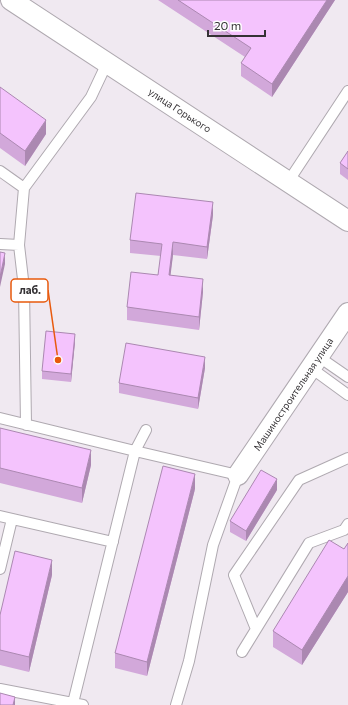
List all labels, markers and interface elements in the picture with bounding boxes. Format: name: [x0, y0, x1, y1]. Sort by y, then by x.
scale bar: [208, 12, 265, 38]
text: 20 m: [214, 18, 241, 32]
street label: улица Горького: [146, 85, 214, 135]
callout: лаб.: [11, 279, 48, 302]
text: лаб.: [19, 283, 41, 296]
street label: Машиностроительная улица: [251, 335, 335, 453]

